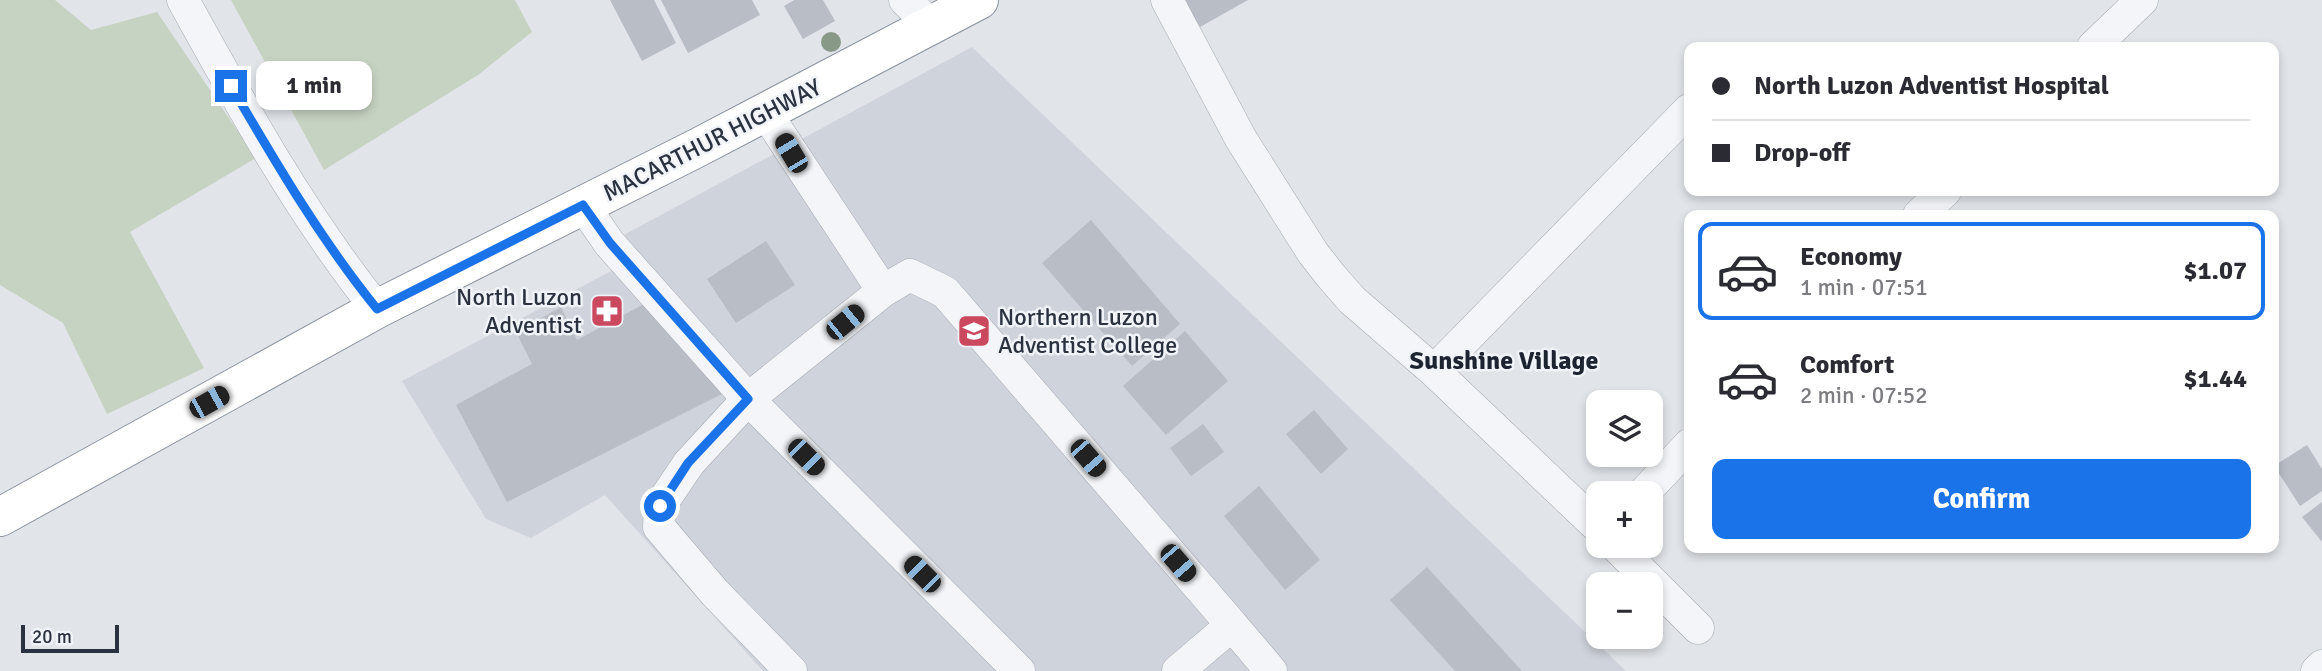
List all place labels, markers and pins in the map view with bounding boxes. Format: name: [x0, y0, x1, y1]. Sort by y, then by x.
place label: North Luzon Adventist: [456, 282, 582, 340]
pharmacy icon: North Luzon Adventist: [588, 292, 626, 330]
place label: Northern Luzon Adventist College: [998, 302, 1177, 360]
school or university icon: Northern Luzon Adventist College: [955, 312, 993, 350]

